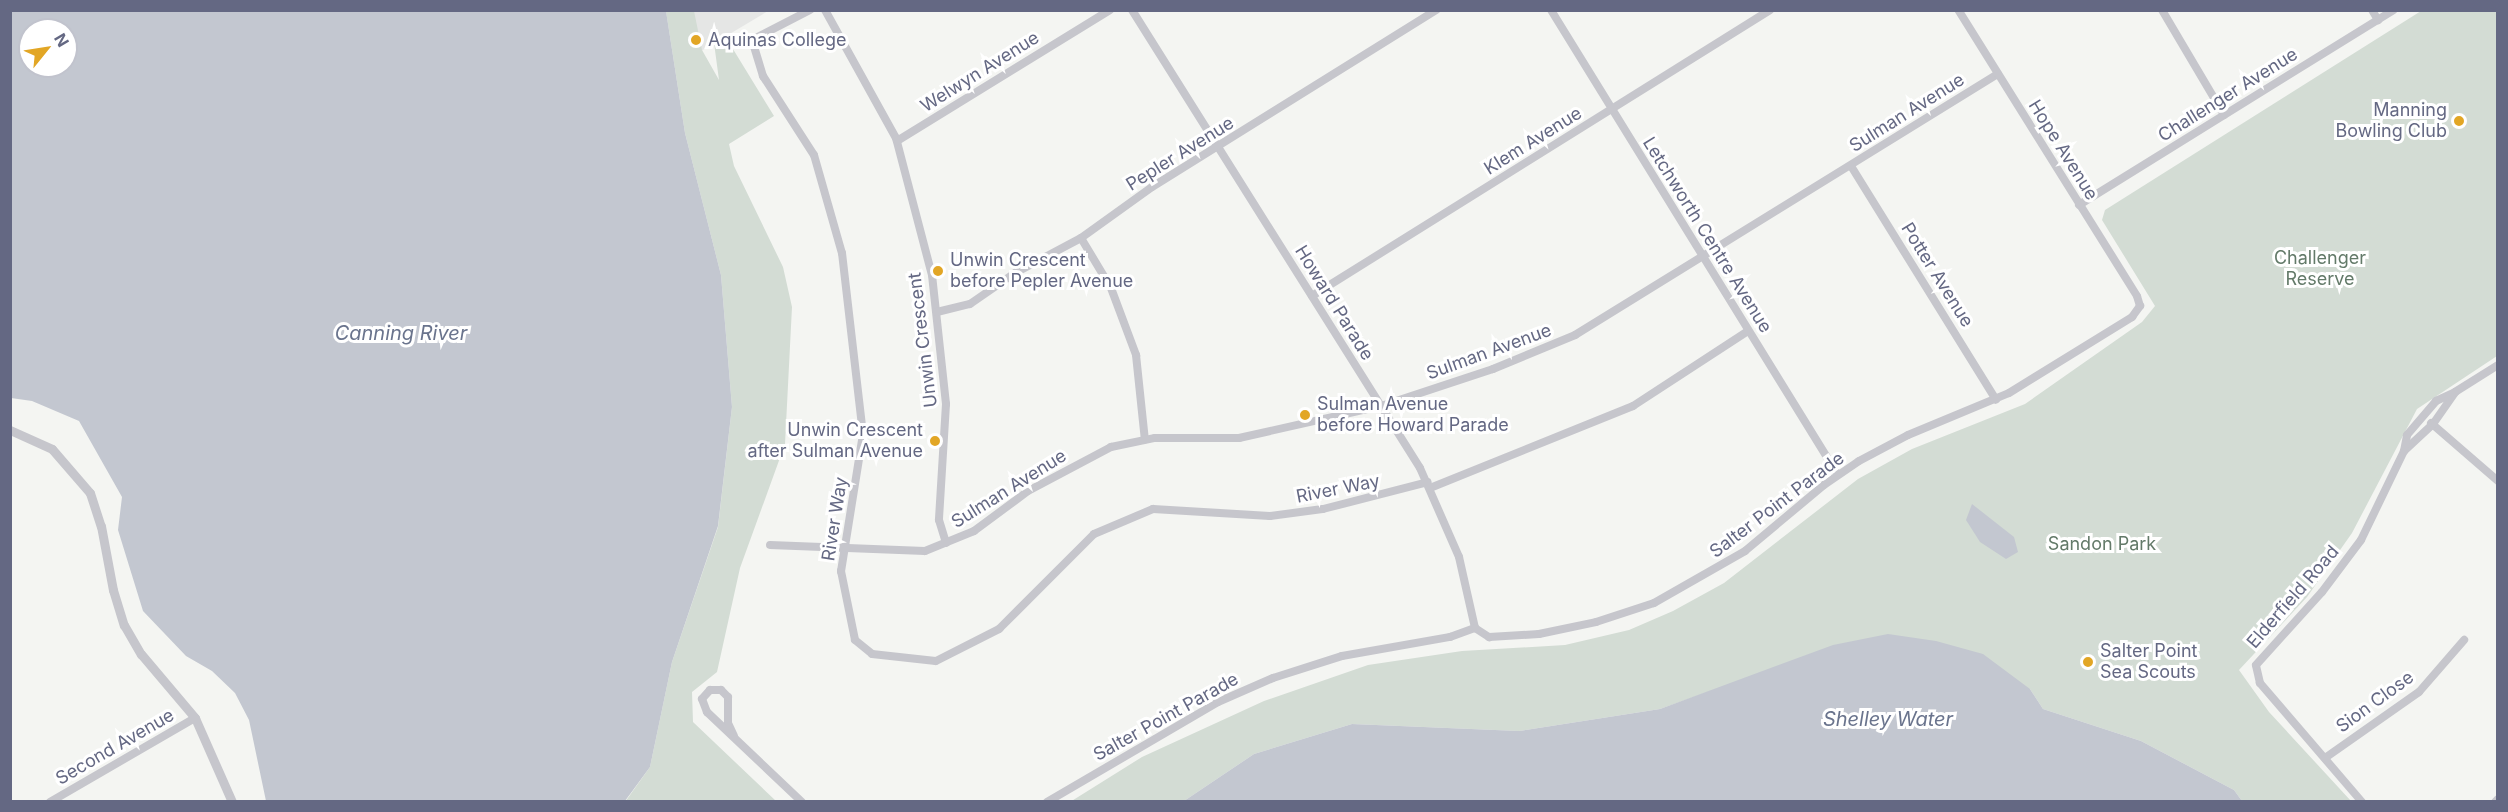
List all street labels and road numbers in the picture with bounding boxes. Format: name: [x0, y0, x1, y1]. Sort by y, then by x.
street label: Welwyn Avenue: [917, 27, 1043, 117]
street label: Challenger Avenue: [2154, 43, 2302, 147]
street label: Sulman Avenue: [1846, 69, 1968, 157]
street label: Hope Avenue: [2024, 96, 2102, 204]
street label: Klem Avenue: [1480, 102, 1586, 180]
street label: Pepler Avenue: [1122, 112, 1238, 196]
street label: Letchworth Centre Avenue: [1638, 133, 1776, 337]
street label: Potter Avenue: [1896, 219, 1978, 331]
street label: Howard Parade: [1290, 242, 1378, 364]
street label: Unwin Crescent: [904, 271, 942, 409]
street label: Sulman Avenue: [1424, 319, 1554, 385]
street label: Sulman Avenue: [948, 445, 1070, 533]
street label: Salter Point Parade: [1706, 447, 1848, 563]
street label: River Way: [1294, 470, 1382, 508]
street label: River Way: [818, 475, 852, 563]
street label: Elderfield Road: [2242, 541, 2344, 653]
street label: Sion Close: [2332, 667, 2418, 737]
street label: Salter Point Parade: [1090, 668, 1242, 766]
street label: Second Avenue: [52, 704, 178, 790]

